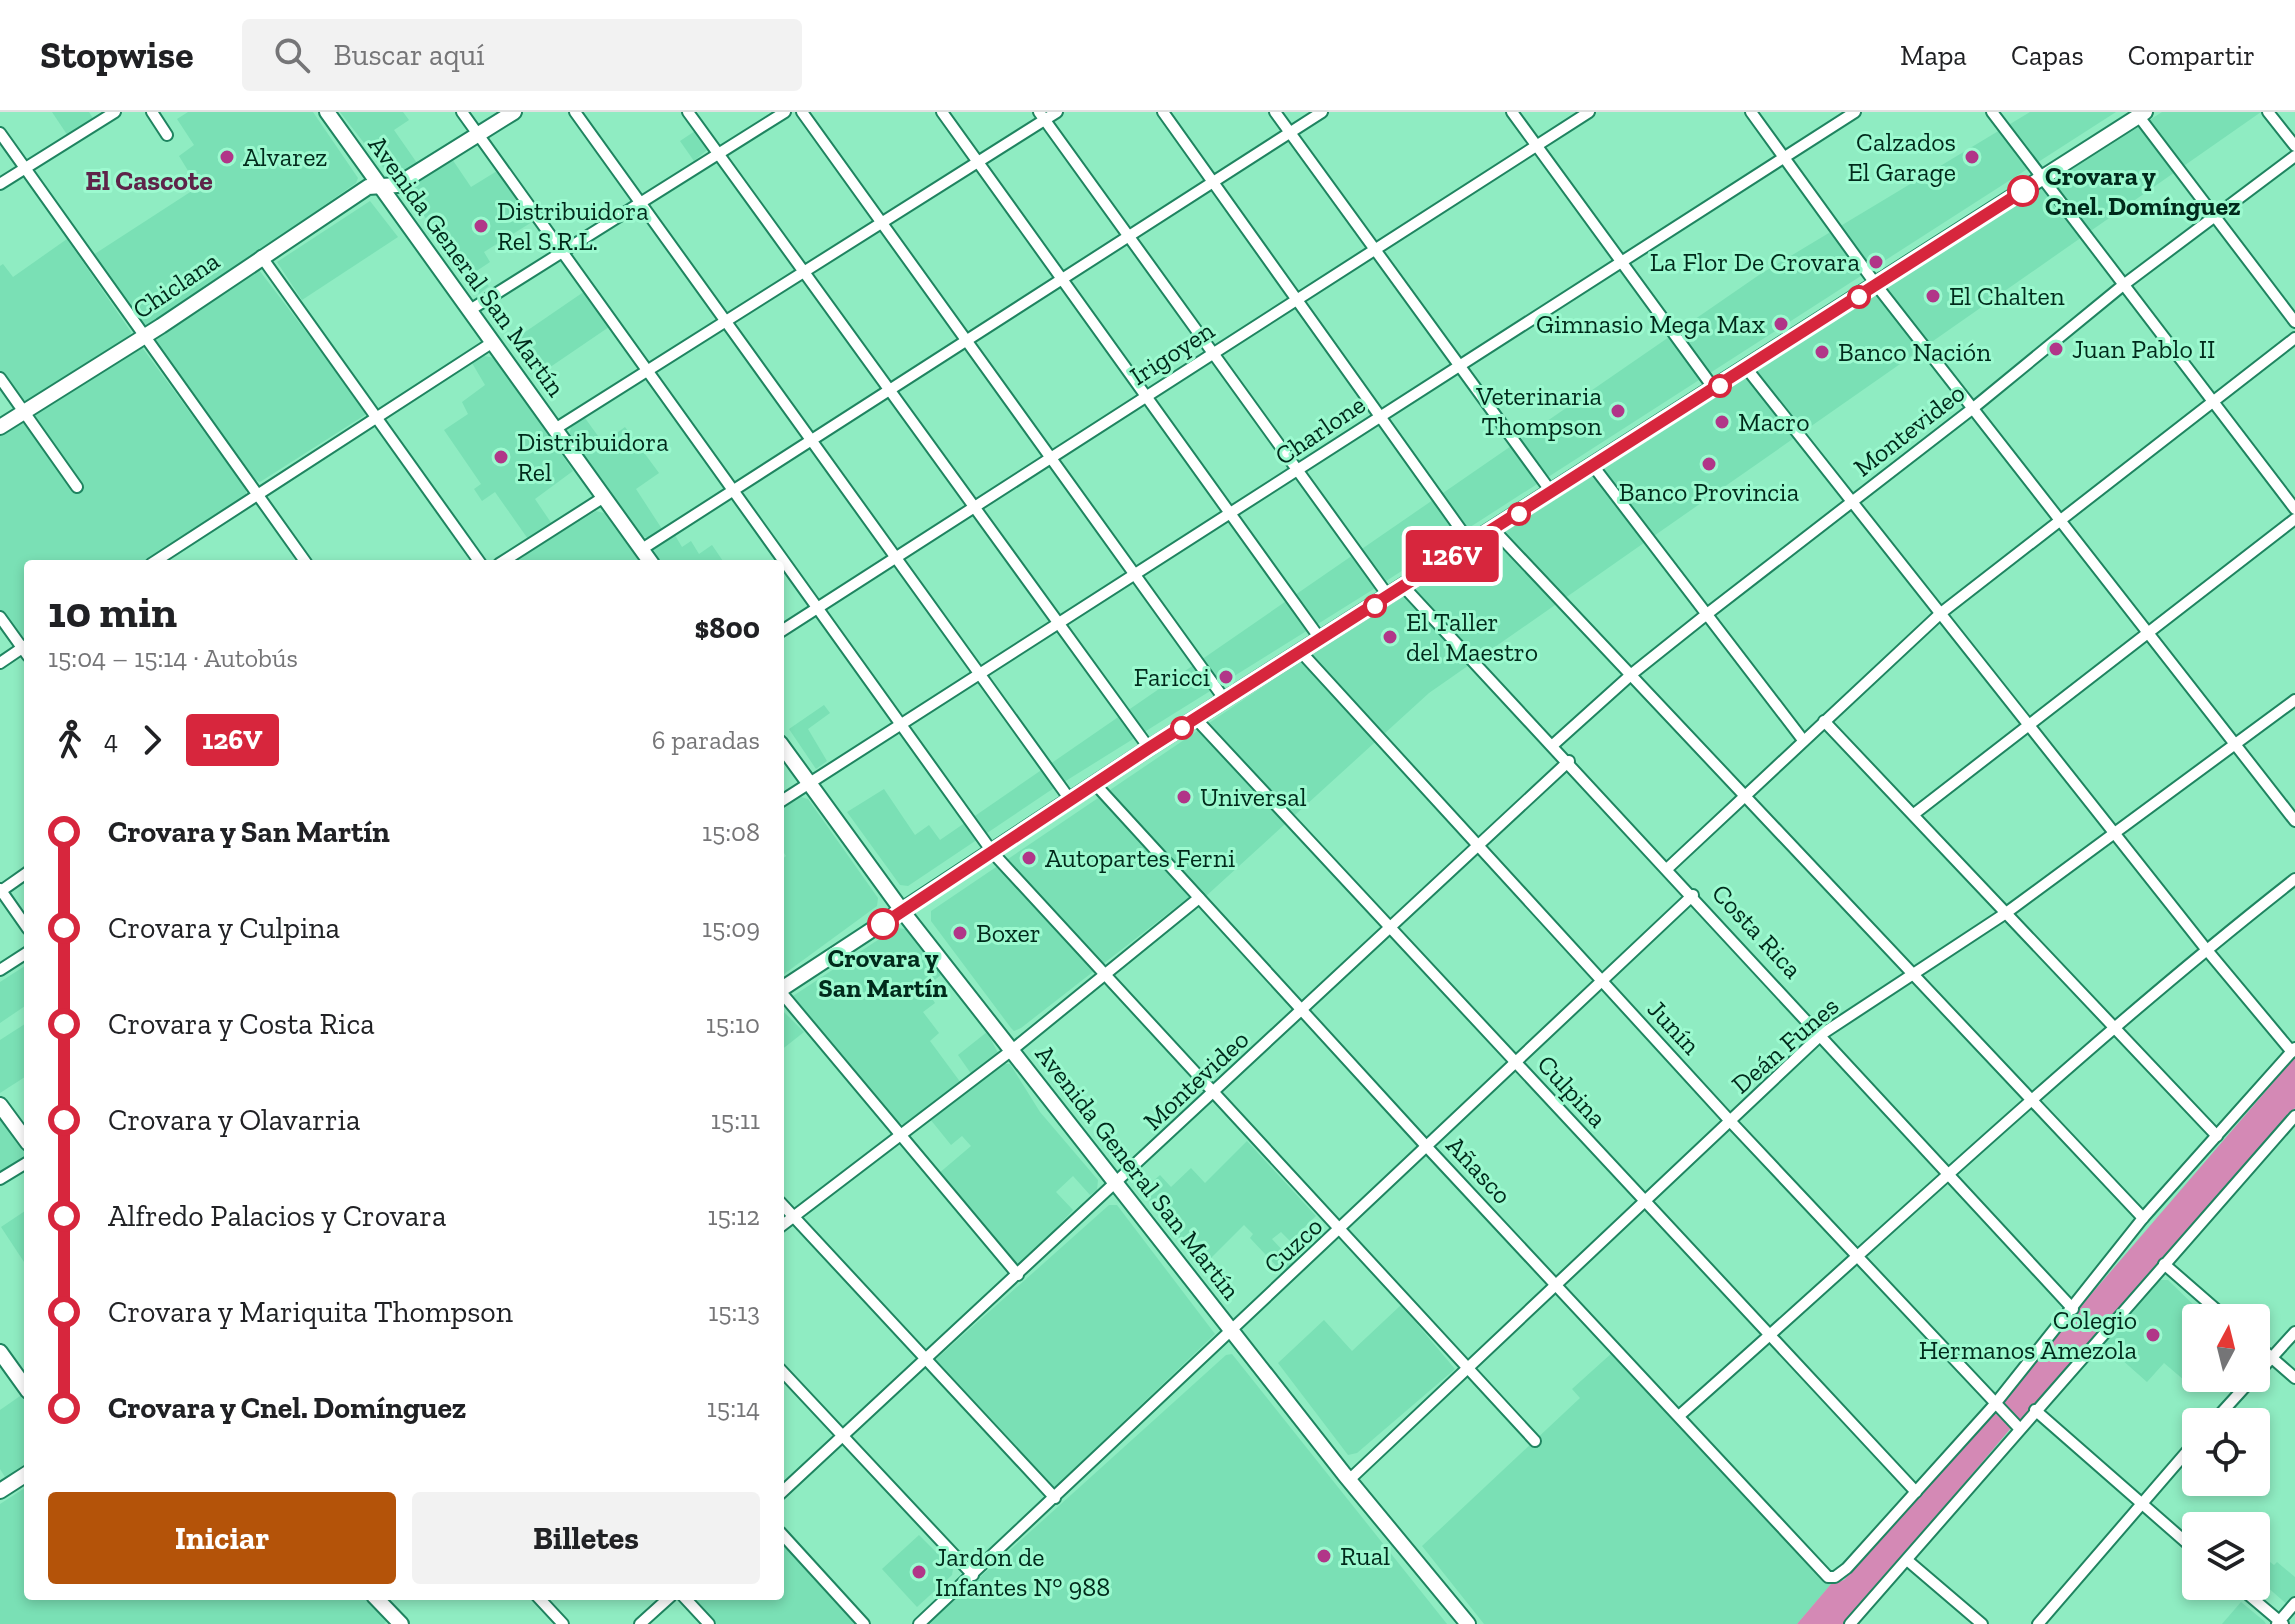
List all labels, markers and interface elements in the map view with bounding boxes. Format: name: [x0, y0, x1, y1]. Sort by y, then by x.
search box: [242, 19, 802, 91]
text: Stopwise: [40, 32, 194, 78]
icon: search: [270, 33, 314, 77]
text: Buscar aquí: [334, 37, 485, 73]
text: Mapa: [1900, 39, 1967, 72]
text: Capas: [2011, 39, 2084, 72]
text: Compartir: [2128, 39, 2255, 72]
place label: Calzados El Garage: [1847, 126, 1956, 188]
street label: Avenida General San Martín: [362, 129, 572, 403]
place label: Alvarez: [243, 141, 327, 173]
marker: Alvarez: [218, 148, 236, 166]
marker: Calzados El Garage: [1963, 148, 1981, 166]
place label: Crovara y Cnel. Domínguez: [2045, 160, 2241, 222]
district label: El Cascote: [85, 164, 213, 197]
marker: Crovara y Cnel. Domínguez: [2008, 176, 2038, 206]
place label: Distribuidora Rel S.R.L.: [497, 195, 649, 257]
marker: Distribuidora Rel S.R.L.: [472, 217, 490, 235]
street label: Chiclana: [127, 244, 226, 326]
place label: La Flor De Crovara: [1650, 246, 1860, 278]
marker: La Flor De Crovara: [1867, 253, 1885, 271]
place label: El Chalten: [1949, 280, 2065, 312]
unlabelled marker: [1848, 286, 1870, 308]
marker: El Chalten: [1924, 287, 1942, 305]
place label: Gimnasio Mega Max: [1536, 308, 1765, 340]
street label: Irigoyen: [1124, 314, 1220, 392]
marker: Gimnasio Mega Max: [1772, 315, 1790, 333]
place label: Juan Pablo II: [2072, 333, 2215, 365]
place label: Banco Nación: [1838, 336, 1991, 368]
marker: Juan Pablo II: [2047, 340, 2065, 358]
marker: Banco Nación: [1813, 343, 1831, 361]
unlabelled marker: [1709, 375, 1731, 397]
street label: Montevideo: [1847, 377, 1971, 483]
place label: Veterinaria Thompson: [1475, 380, 1602, 442]
street label: Charlone: [1269, 388, 1371, 472]
marker: Veterinaria Thompson: [1609, 402, 1627, 420]
place label: Macro: [1738, 406, 1810, 438]
marker: Macro: [1713, 413, 1731, 431]
place label: Distribuidora Rel: [517, 426, 669, 488]
marker: Distribuidora Rel: [492, 448, 510, 466]
marker: Banco Provincia: [1700, 455, 1718, 473]
place label: Banco Provincia: [1619, 476, 1800, 508]
unlabelled marker: [1508, 503, 1530, 525]
line badge: 126V: [1396, 530, 1508, 582]
text: 126V: [1422, 539, 1482, 572]
text: 10 min: [48, 585, 177, 638]
unlabelled marker: [1364, 595, 1386, 617]
place label: El Taller del Maestro: [1406, 606, 1538, 668]
text: $800: [695, 610, 760, 646]
marker: El Taller del Maestro: [1381, 628, 1399, 646]
text: 15:04 – 15:14 · Autobús: [48, 642, 298, 674]
place label: Faricci: [1134, 661, 1210, 693]
marker: Faricci: [1217, 668, 1235, 686]
unlabelled marker: [1171, 717, 1193, 739]
icon: walk: [48, 718, 92, 762]
icon: forward: [130, 718, 174, 762]
text: 126V: [202, 723, 263, 756]
text: 4: [104, 724, 118, 756]
text: 6 paradas: [652, 724, 760, 756]
place label: Universal: [1200, 781, 1307, 813]
marker: Universal: [1175, 788, 1193, 806]
text: Crovara y San Martín: [108, 814, 390, 850]
text: 15:08: [702, 816, 760, 848]
place label: Autopartes Ferni: [1045, 842, 1235, 874]
marker: Autopartes Ferni: [1020, 849, 1038, 867]
street label: Costa Rica: [1705, 877, 1809, 985]
marker: Crovara y San Martín: [868, 909, 898, 939]
text: Crovara y Culpina: [108, 910, 340, 946]
text: 15:09: [702, 912, 760, 944]
place label: Boxer: [976, 917, 1041, 949]
marker: Boxer: [951, 924, 969, 942]
place label: Crovara y San Martín: [818, 942, 948, 1004]
street label: Deán Funes: [1725, 990, 1845, 1100]
street label: Junín: [1641, 993, 1707, 1061]
text: Crovara y Costa Rica: [108, 1006, 375, 1042]
text: 15:10: [706, 1008, 760, 1040]
street label: Montevideo: [1137, 1023, 1255, 1137]
street label: Avenida General San Martín: [1029, 1038, 1247, 1306]
street label: Culpina: [1531, 1048, 1614, 1134]
text: Crovara y Olavarria: [108, 1102, 360, 1138]
text: 15:11: [711, 1104, 760, 1136]
street label: Añasco: [1440, 1129, 1518, 1211]
text: Alfredo Palacios y Crovara: [108, 1198, 446, 1234]
text: 15:12: [707, 1200, 760, 1232]
street label: Cuzco: [1257, 1210, 1329, 1280]
text: Crovara y Mariquita Thompson: [108, 1294, 513, 1330]
text: 15:13: [708, 1296, 760, 1328]
place label: Colegio Hermanos Amezola: [1919, 1304, 2137, 1366]
north arrow: [2182, 1304, 2270, 1392]
map controls: [2182, 1304, 2270, 1600]
marker: Colegio Hermanos Amezola: [2144, 1326, 2162, 1344]
text: Crovara y Cnel. Domínguez: [108, 1390, 466, 1426]
text: 15:14: [707, 1392, 760, 1424]
button: locate: [2182, 1408, 2270, 1496]
button: Iniciar: [48, 1492, 396, 1584]
button: Billetes: [412, 1492, 760, 1584]
button: layers: [2182, 1512, 2270, 1600]
place label: Rual: [1340, 1540, 1390, 1572]
place label: Jardon de Infantes N° 988: [935, 1541, 1110, 1603]
marker: Rual: [1315, 1547, 1333, 1565]
marker: Jardon de Infantes N° 988: [910, 1563, 928, 1581]

